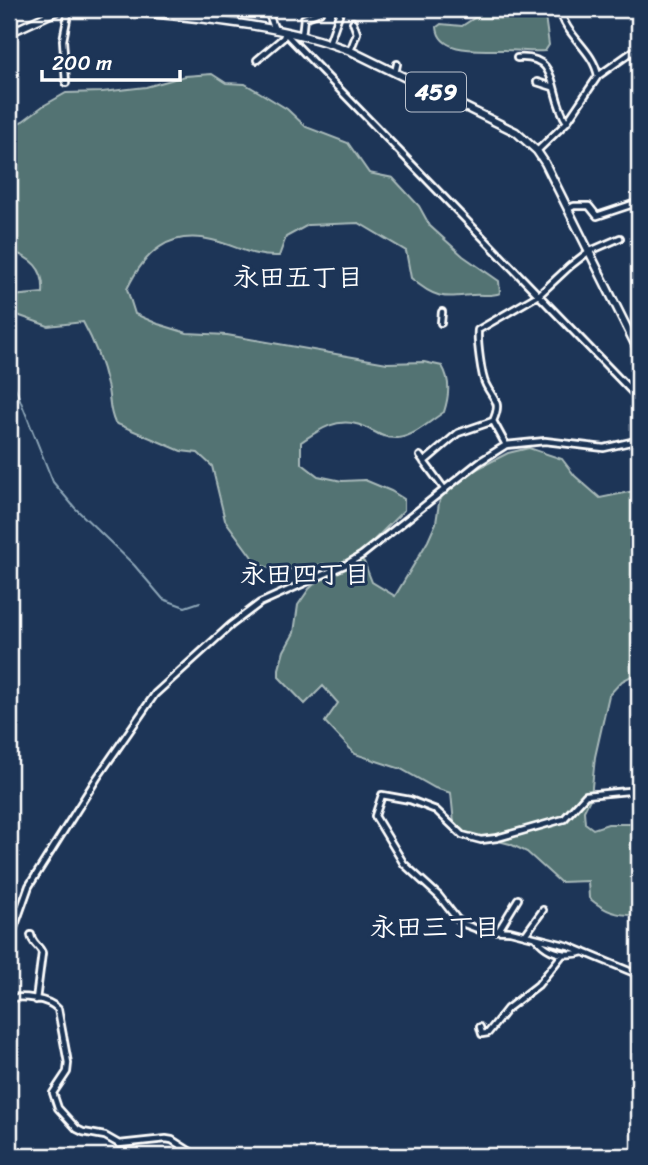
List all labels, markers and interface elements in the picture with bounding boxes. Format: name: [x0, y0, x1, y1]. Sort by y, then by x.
scale bar: [42, 38, 180, 82]
text: 200 m: [52, 44, 112, 82]
road number: 459: [406, 72, 466, 111]
district label: 永田五丁目: [233, 254, 363, 300]
district label: 永田四丁目: [240, 551, 370, 597]
district label: 永田三丁目: [370, 904, 500, 950]

